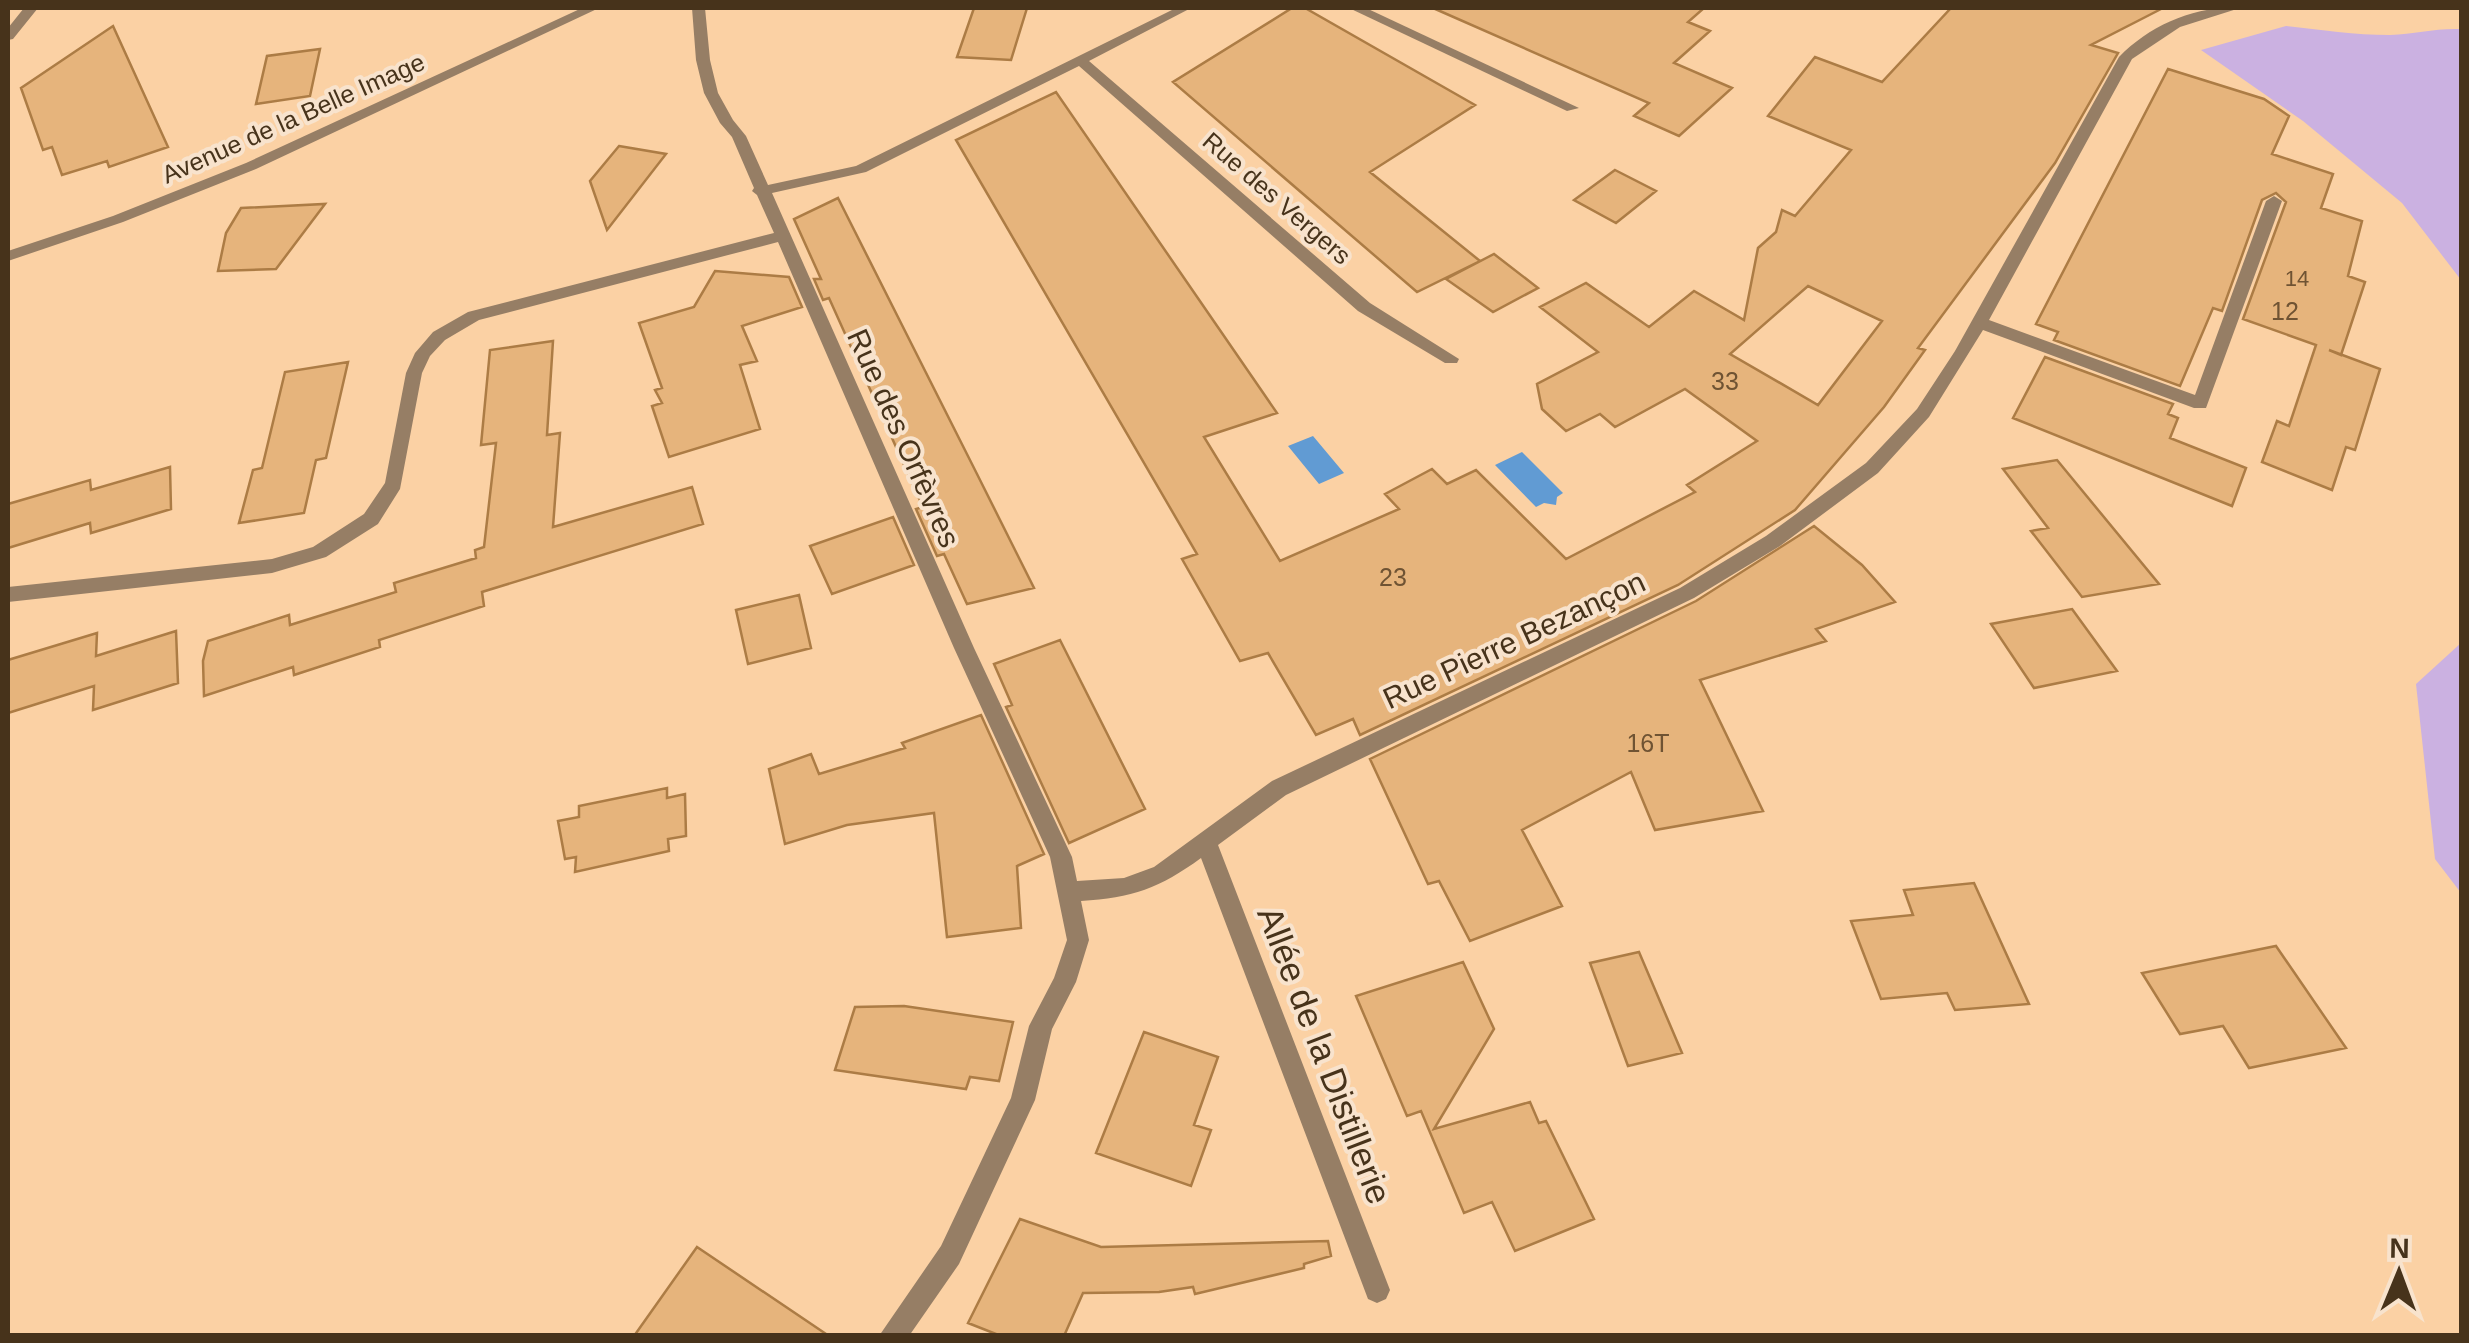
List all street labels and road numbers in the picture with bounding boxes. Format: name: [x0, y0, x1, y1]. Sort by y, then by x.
street label: Avenue de la Belle Image: [157, 47, 429, 189]
street label: Rue des Vergers: [1198, 126, 1356, 270]
street label: Rue des Orfèvres: [841, 324, 967, 552]
street label: Rue Pierre Bezançon: [1378, 565, 1650, 715]
street label: Allée de la Distillerie: [1250, 901, 1400, 1209]

